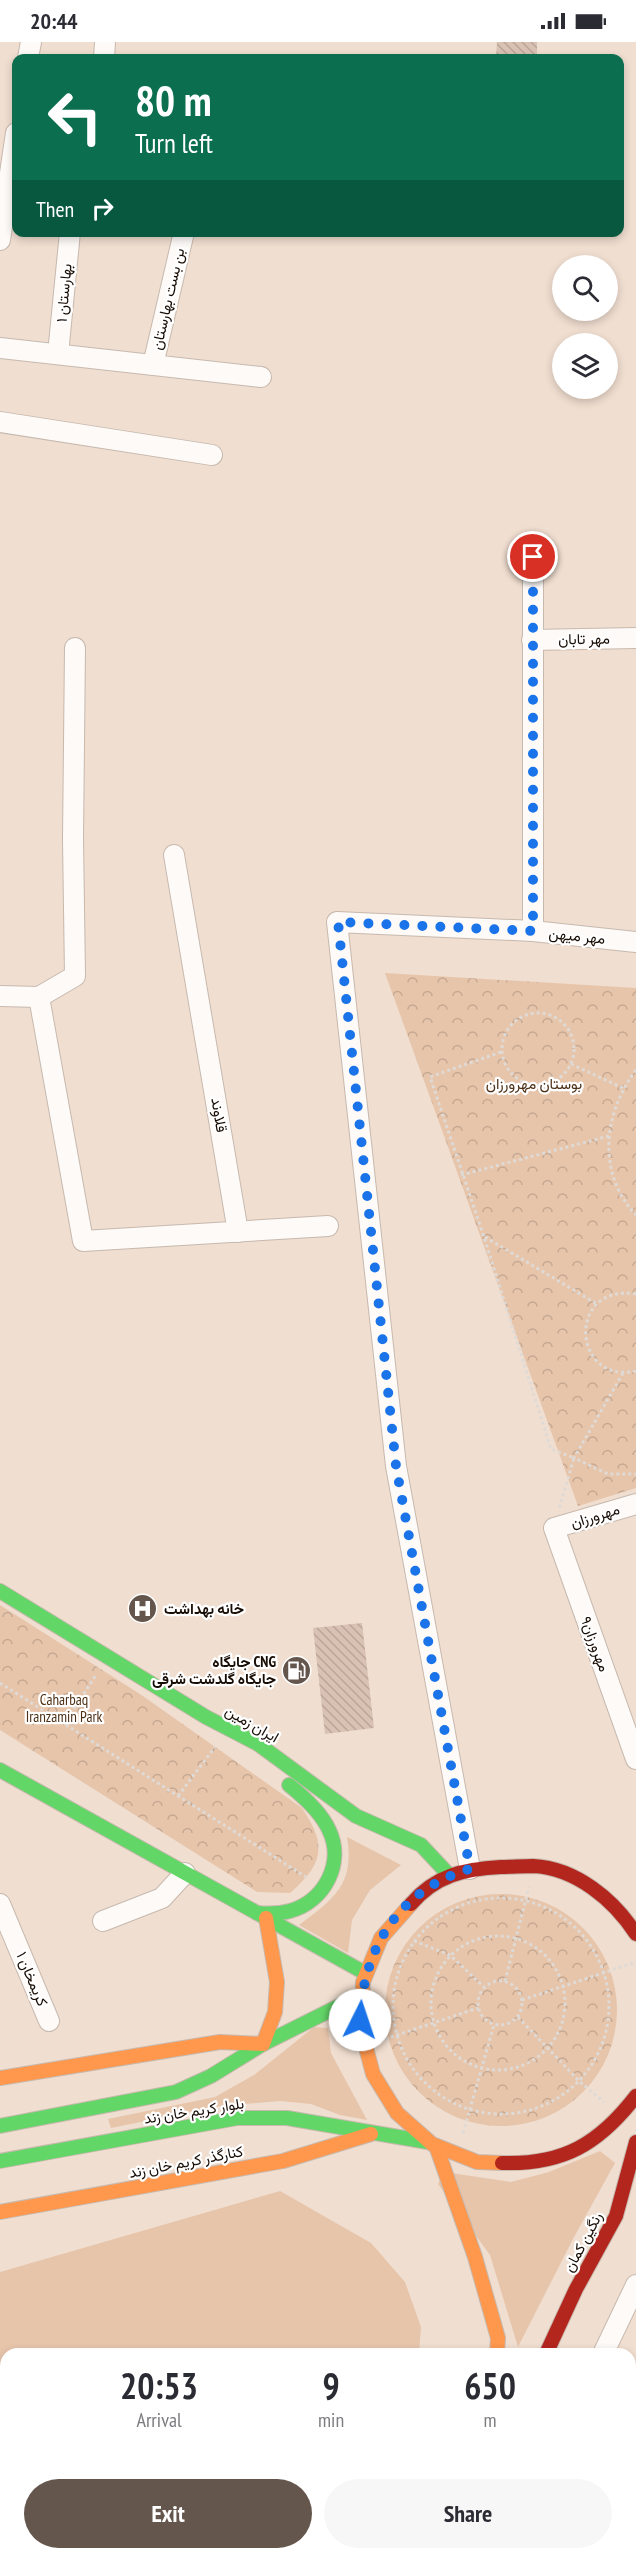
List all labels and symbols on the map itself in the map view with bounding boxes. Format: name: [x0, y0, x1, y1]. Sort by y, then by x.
street label: بن بست بهارستان: [147, 246, 189, 352]
street label: بهارستان ۱: [51, 263, 76, 323]
pin: [507, 531, 558, 582]
street label: مهر تابان: [558, 629, 610, 648]
street label: مهر میهن: [548, 923, 606, 949]
park label: بوستان مهرورزان: [486, 1074, 582, 1093]
street label: قلاوند: [207, 1096, 232, 1134]
street label: مهرورزان: [568, 1499, 622, 1532]
hospital icon: خانه بهداشت: [127, 1593, 159, 1625]
place label: خانه بهداشت: [164, 1599, 244, 1618]
street label: مهرورزان۹: [577, 1614, 614, 1674]
place label: جایگاه CNG جایگاه گلدشت شرقی: [152, 1652, 276, 1688]
fuel station icon: جایگاه CNG جایگاه گلدشت شرقی: [281, 1655, 313, 1687]
park label: Caharbaq Iranzamin Park: [26, 1690, 103, 1726]
street label: ایران زمین: [221, 1701, 283, 1747]
street label: کریمخان ۱: [12, 1949, 53, 2009]
position arrow: [328, 1988, 392, 2052]
street label: بلوار کریم خان زند: [142, 2093, 246, 2129]
street label: کنارگذر کریم خان زند: [127, 2141, 245, 2183]
street label: رنگین کمان: [559, 2208, 607, 2276]

